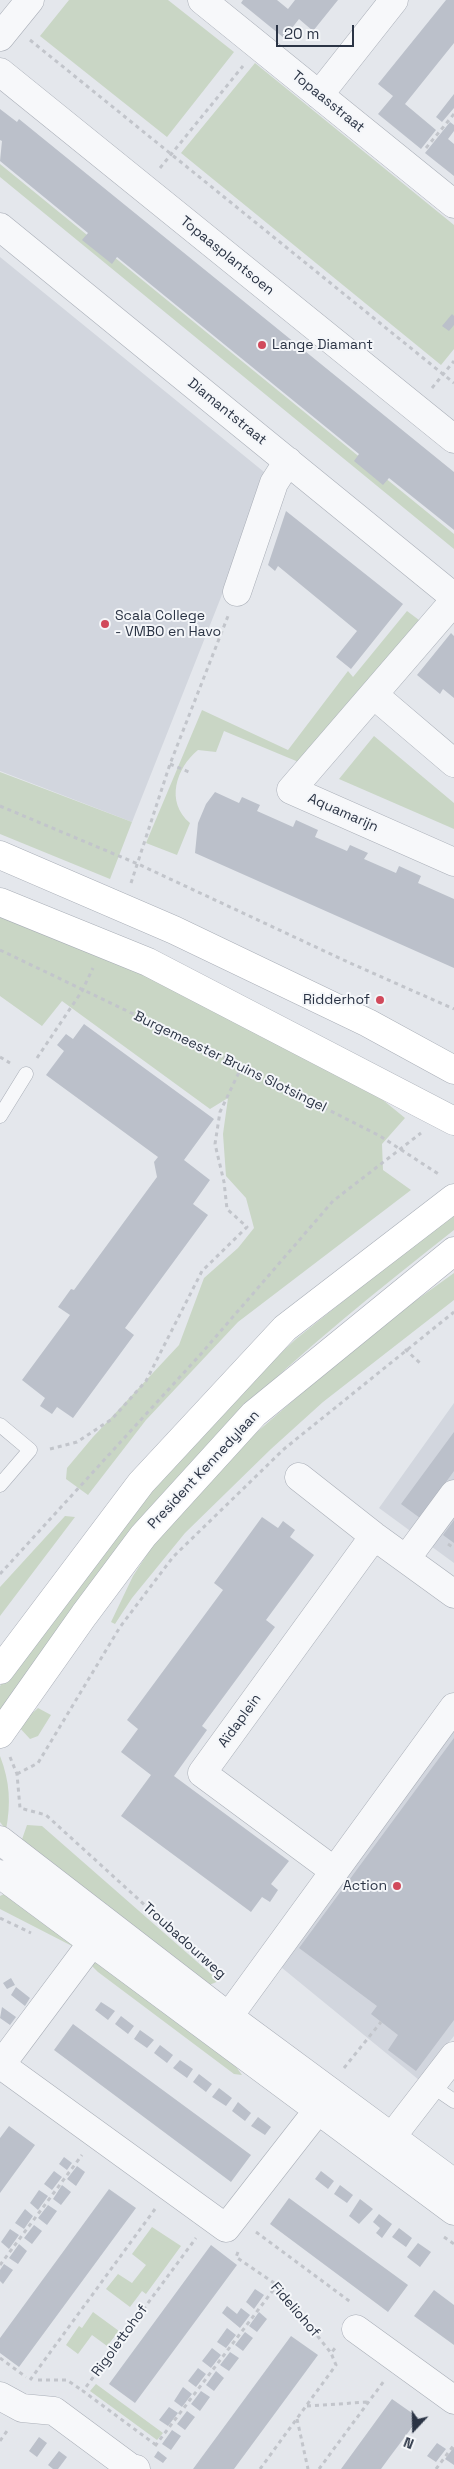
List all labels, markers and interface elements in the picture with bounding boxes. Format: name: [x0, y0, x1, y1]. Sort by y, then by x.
scale bar: [279, 15, 356, 47]
text: 20 m: [284, 24, 319, 43]
street label: Topaasstraat: [288, 68, 368, 136]
street label: Topaasplantsoen: [177, 213, 277, 299]
place label: Lange Diamant: [272, 337, 373, 353]
marker: Lange Diamant: [256, 339, 268, 351]
street label: Diamantstraat: [184, 375, 270, 449]
place label: Scala College - VMBO en Havo: [115, 608, 221, 640]
marker: Scala College - VMBO en Havo: [99, 618, 111, 630]
street label: Aquamarijn: [305, 790, 381, 836]
place label: Ridderhof: [303, 992, 370, 1008]
marker: Ridderhof: [374, 994, 386, 1006]
street label: Burgemeester Bruins Slotsingel: [131, 1008, 329, 1116]
street label: President Kennedylaan: [145, 1407, 263, 1533]
street label: Aïdaplein: [215, 1691, 265, 1751]
place label: Action: [343, 1878, 387, 1894]
marker: Action: [391, 1880, 403, 1892]
street label: Troubadourweg: [139, 1899, 229, 1983]
street label: Fideliohof: [267, 2279, 323, 2341]
street label: Rigolettohof: [88, 2302, 152, 2380]
north arrow: [389, 2404, 439, 2454]
text: N: [401, 2433, 416, 2453]

